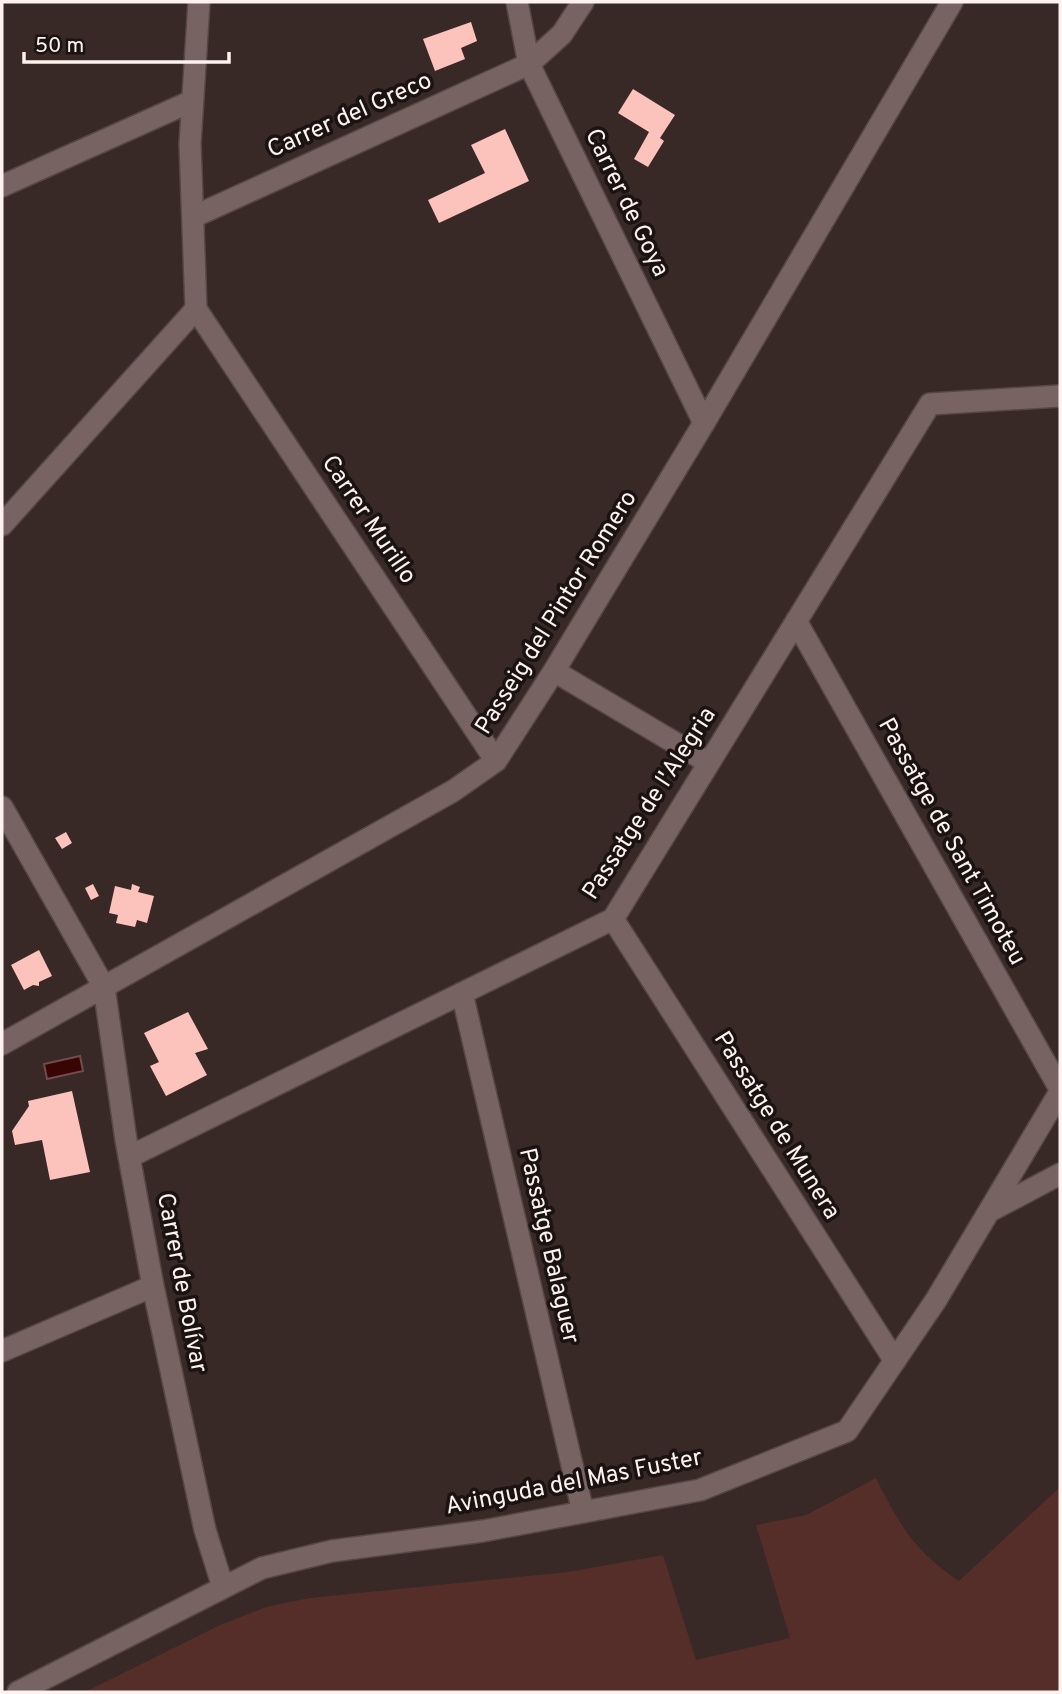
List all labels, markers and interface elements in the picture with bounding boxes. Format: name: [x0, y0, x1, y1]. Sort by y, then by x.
scale bar: [24, 21, 229, 65]
text: 50 m: [35, 33, 84, 60]
street label: Carrer del Greco: [263, 66, 437, 166]
street label: Carrer de Goya: [577, 124, 675, 282]
street label: Carrer Murillo: [314, 450, 422, 590]
street label: Passeig del Pintor Romero: [470, 485, 644, 741]
street label: Passatge de l'Alegria: [577, 702, 723, 906]
street label: Passatge de Sant Timoteu: [870, 713, 1032, 971]
street label: Passatge de Munera: [706, 1026, 846, 1226]
street label: Passatge Balaguer: [511, 1145, 585, 1347]
street label: Carrer de Bolívar: [149, 1191, 213, 1375]
street label: Avinguda del Mas Fuster: [443, 1443, 705, 1523]

